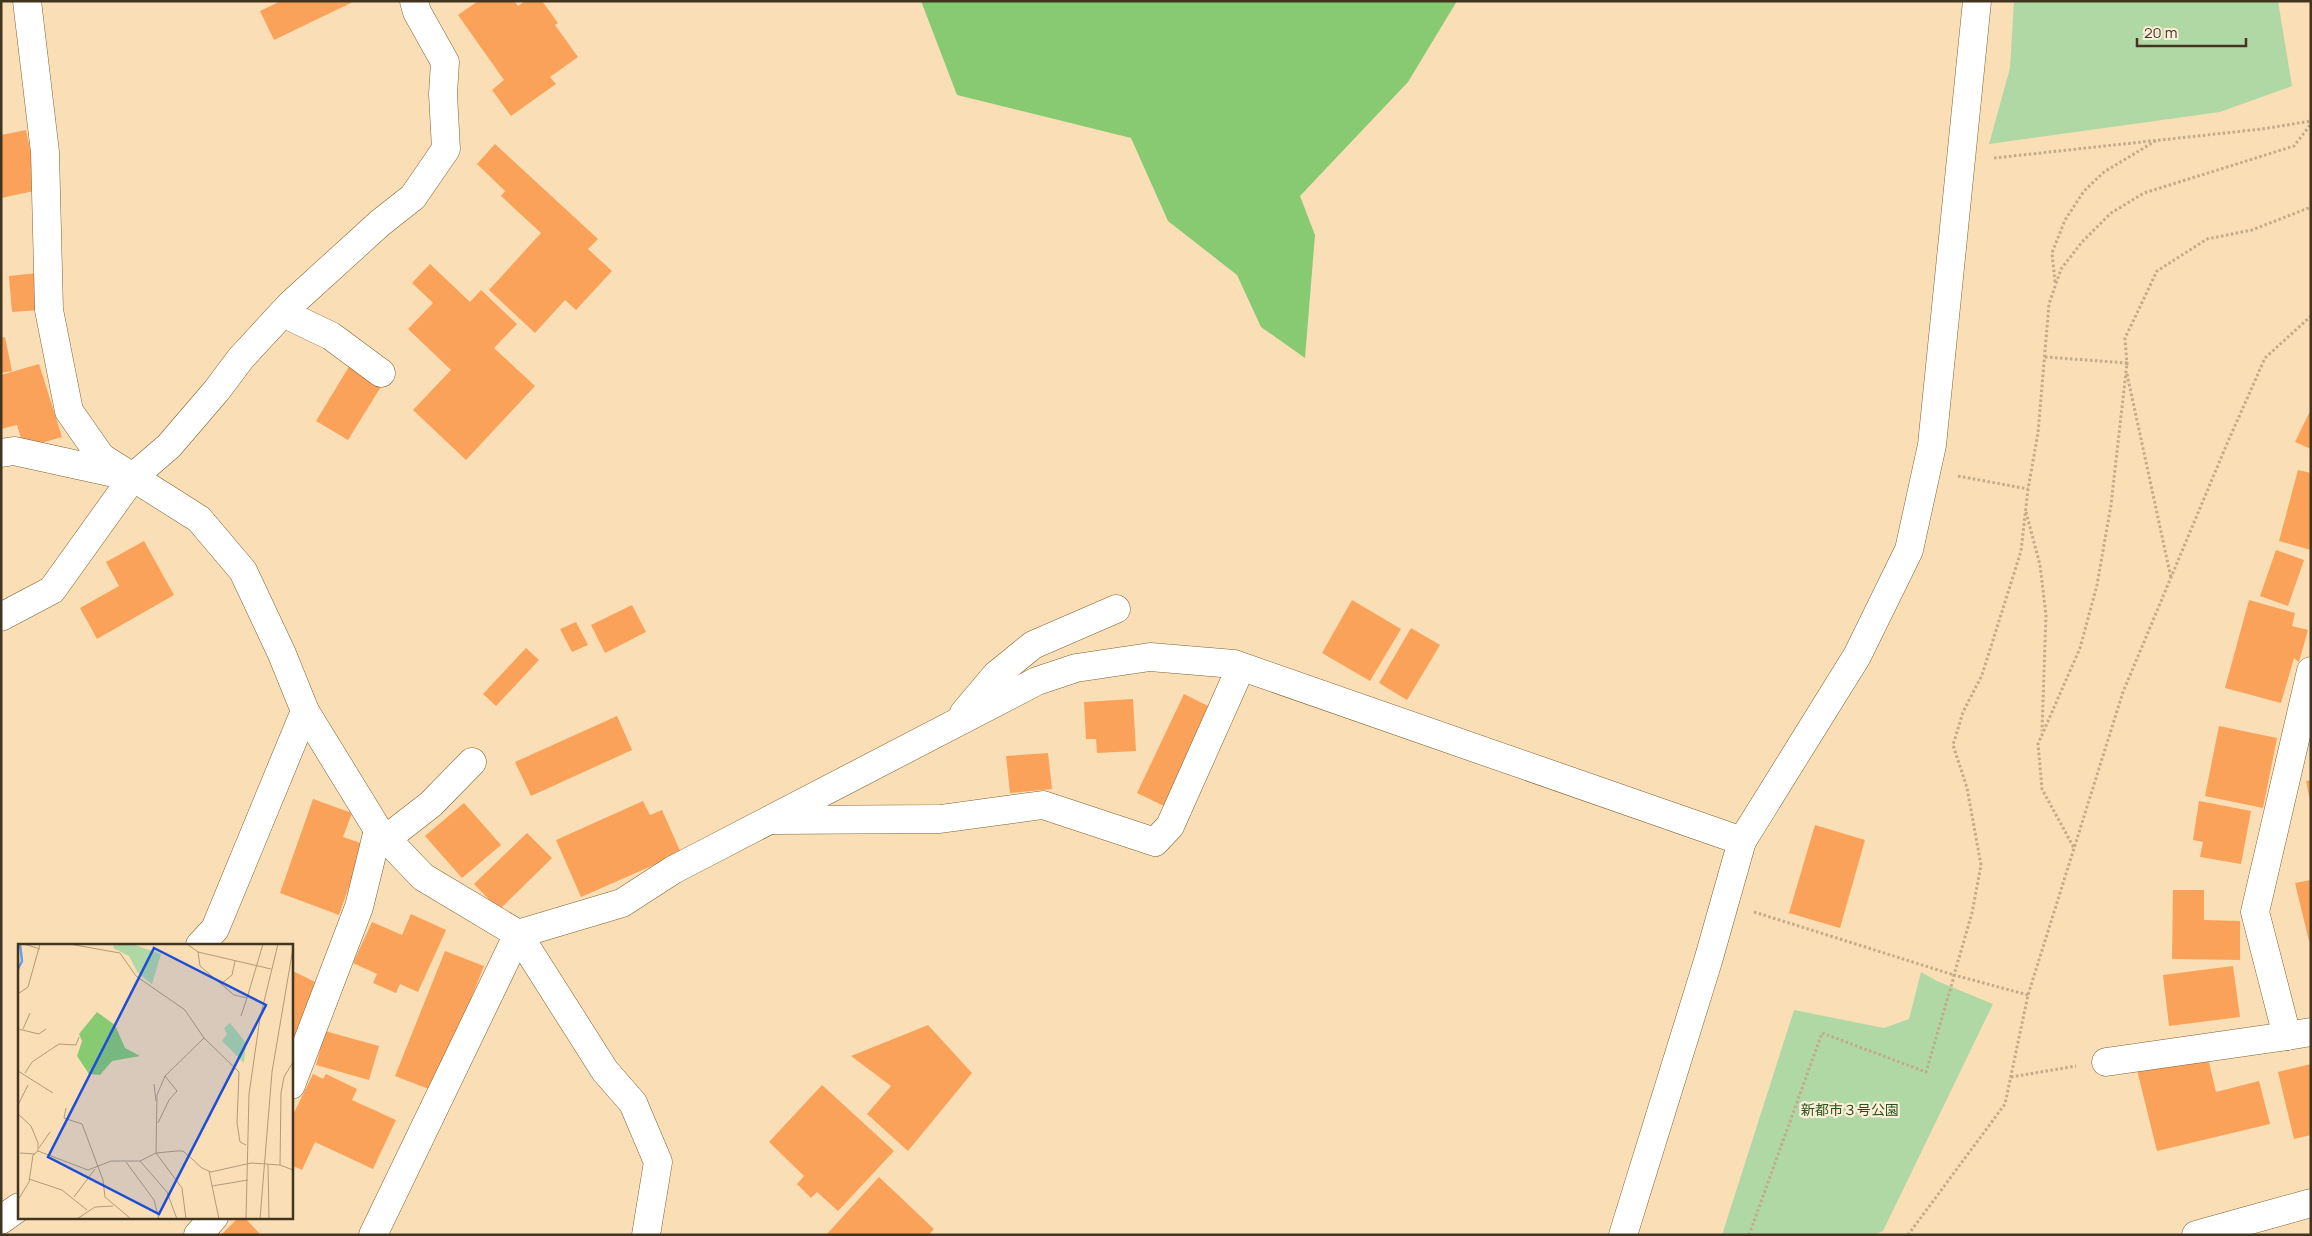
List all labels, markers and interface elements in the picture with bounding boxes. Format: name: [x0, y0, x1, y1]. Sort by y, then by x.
scale bar: [2137, 15, 2246, 47]
text: 20 m: [2144, 22, 2177, 43]
inset map: [18, 944, 292, 1218]
park label: 新都市３号公園: [1801, 1100, 1899, 1119]

